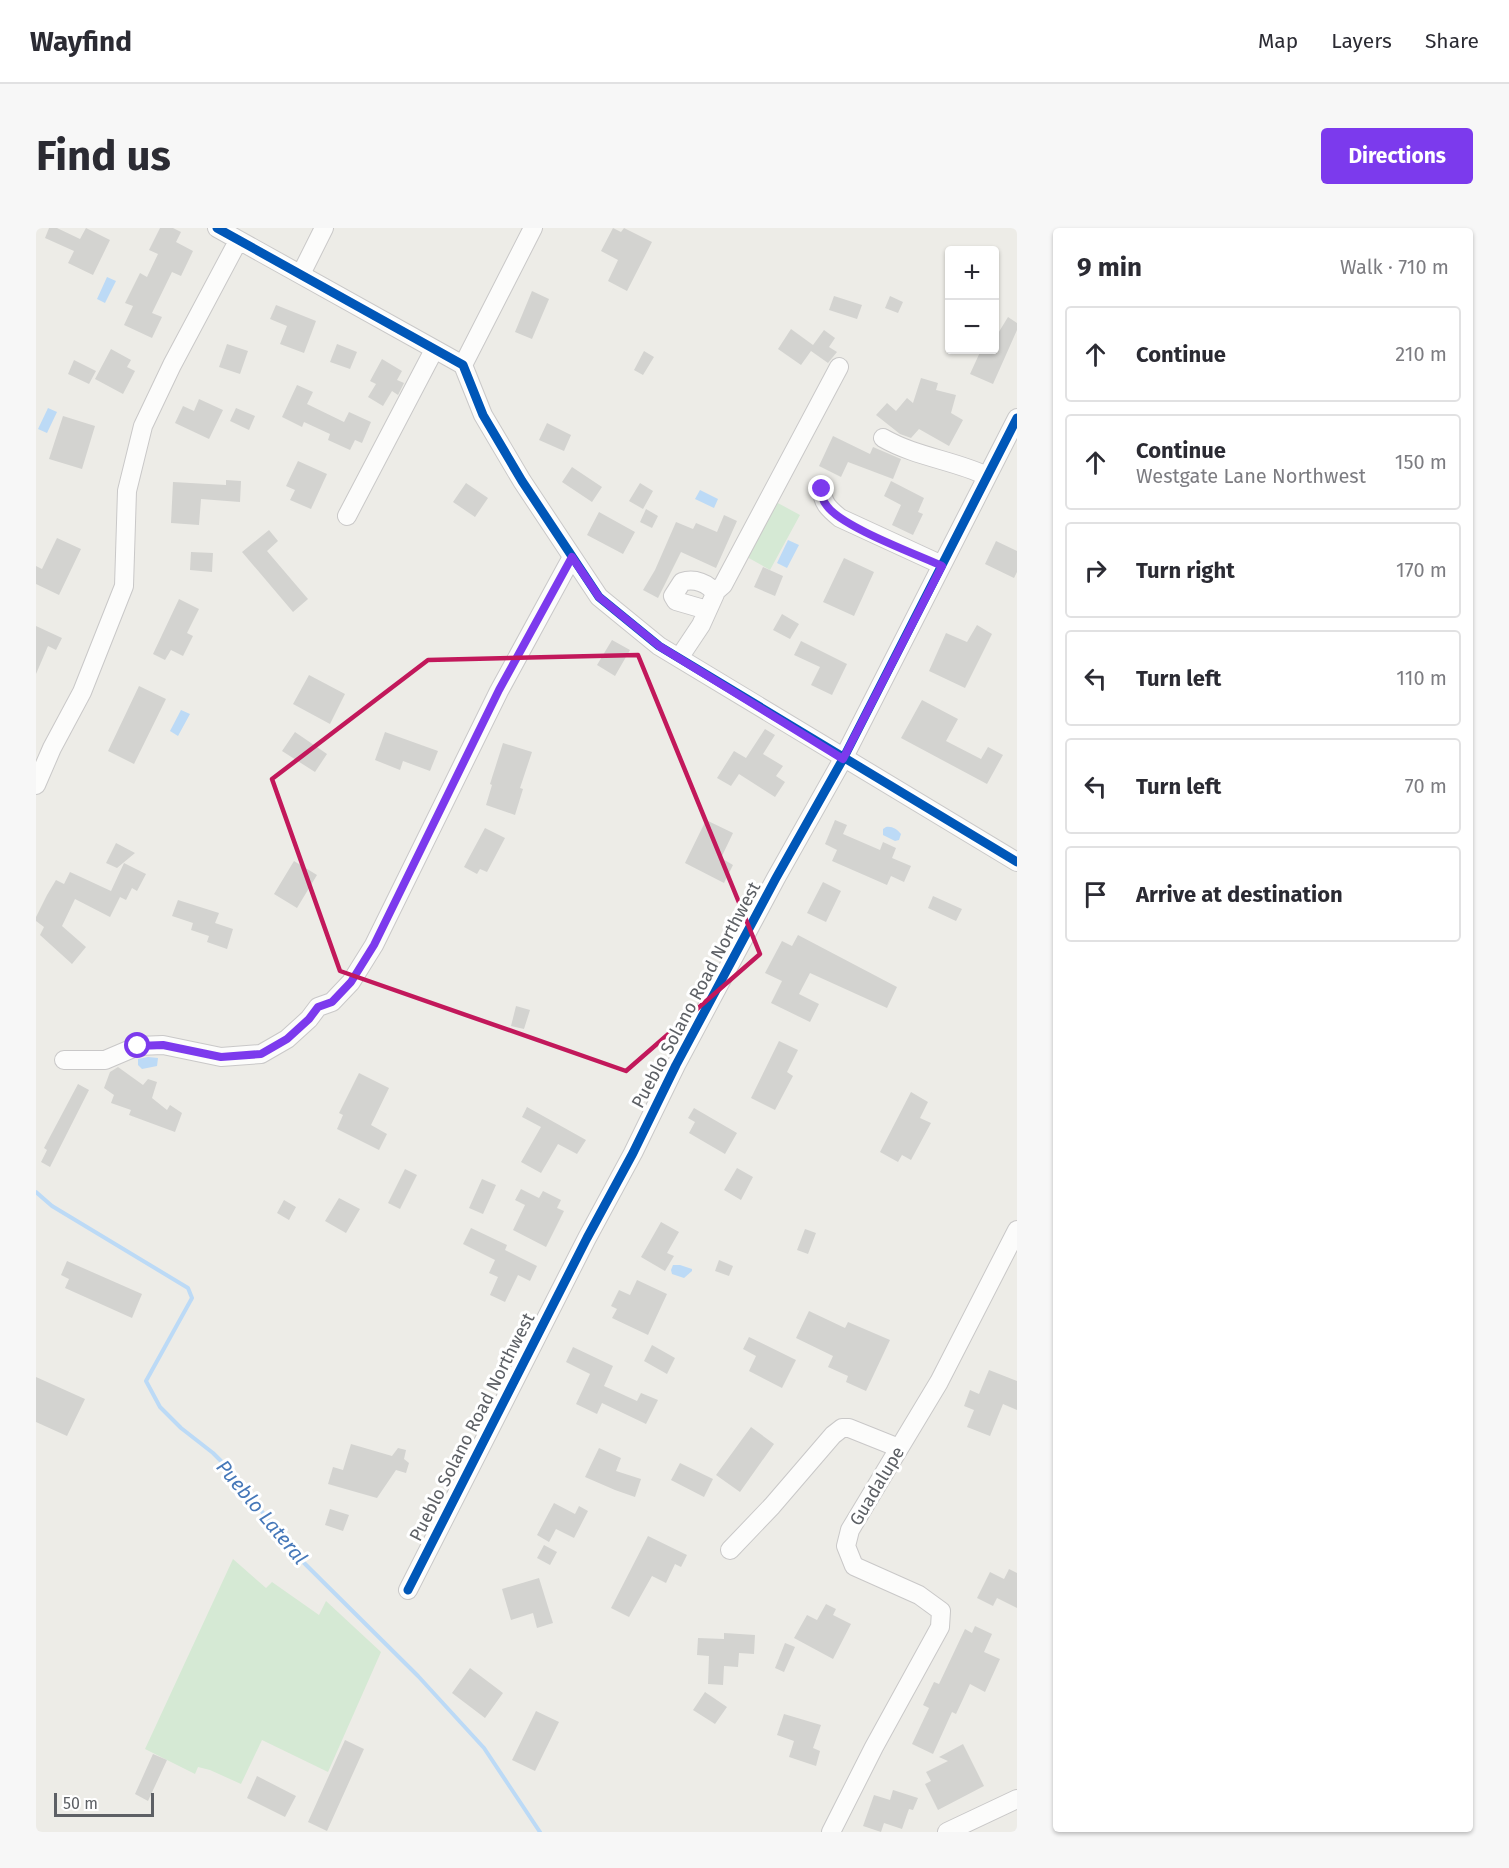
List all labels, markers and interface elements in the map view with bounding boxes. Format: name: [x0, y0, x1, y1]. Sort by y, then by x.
text: Wayfind: [30, 25, 132, 58]
text: Map: [1258, 28, 1298, 54]
text: Layers: [1331, 28, 1392, 54]
text: Share: [1425, 28, 1479, 54]
button: Directions: [1321, 128, 1473, 184]
text: Find us: [36, 131, 171, 181]
map controls: [945, 246, 999, 354]
button: +: [945, 246, 999, 300]
text: 9 min: [1077, 252, 1142, 283]
text: Walk · 710 m: [1340, 255, 1449, 279]
button: −: [945, 300, 999, 354]
icon: ahead: [1079, 338, 1112, 371]
text: Continue: [1136, 341, 1226, 368]
text: 210 m: [1395, 342, 1447, 366]
text: Continue: [1136, 437, 1226, 464]
icon: ahead: [1079, 446, 1112, 479]
text: 150 m: [1395, 450, 1447, 474]
text: Westgate Lane Northwest: [1136, 464, 1366, 488]
route end: [808, 475, 834, 501]
icon: right: [1079, 554, 1112, 587]
text: Turn right: [1136, 557, 1235, 584]
text: 170 m: [1396, 558, 1447, 582]
icon: left: [1079, 662, 1112, 695]
text: Turn left: [1136, 665, 1221, 692]
text: 110 m: [1396, 666, 1447, 690]
icon: left: [1079, 770, 1112, 803]
text: Turn left: [1136, 773, 1221, 800]
text: 70 m: [1405, 774, 1447, 798]
street label: Pueblo Solano Road Northwest: [627, 878, 765, 1112]
icon: arrive: [1079, 878, 1112, 911]
text: Arrive at destination: [1136, 881, 1343, 908]
route start: [124, 1032, 150, 1058]
street label: Pueblo Solano Road Northwest: [405, 1309, 540, 1545]
street label: Guadalupe: [845, 1443, 909, 1529]
water label: Pueblo Lateral: [211, 1455, 313, 1569]
scale bar: [54, 1790, 154, 1818]
text: 50 m: [63, 1794, 98, 1813]

